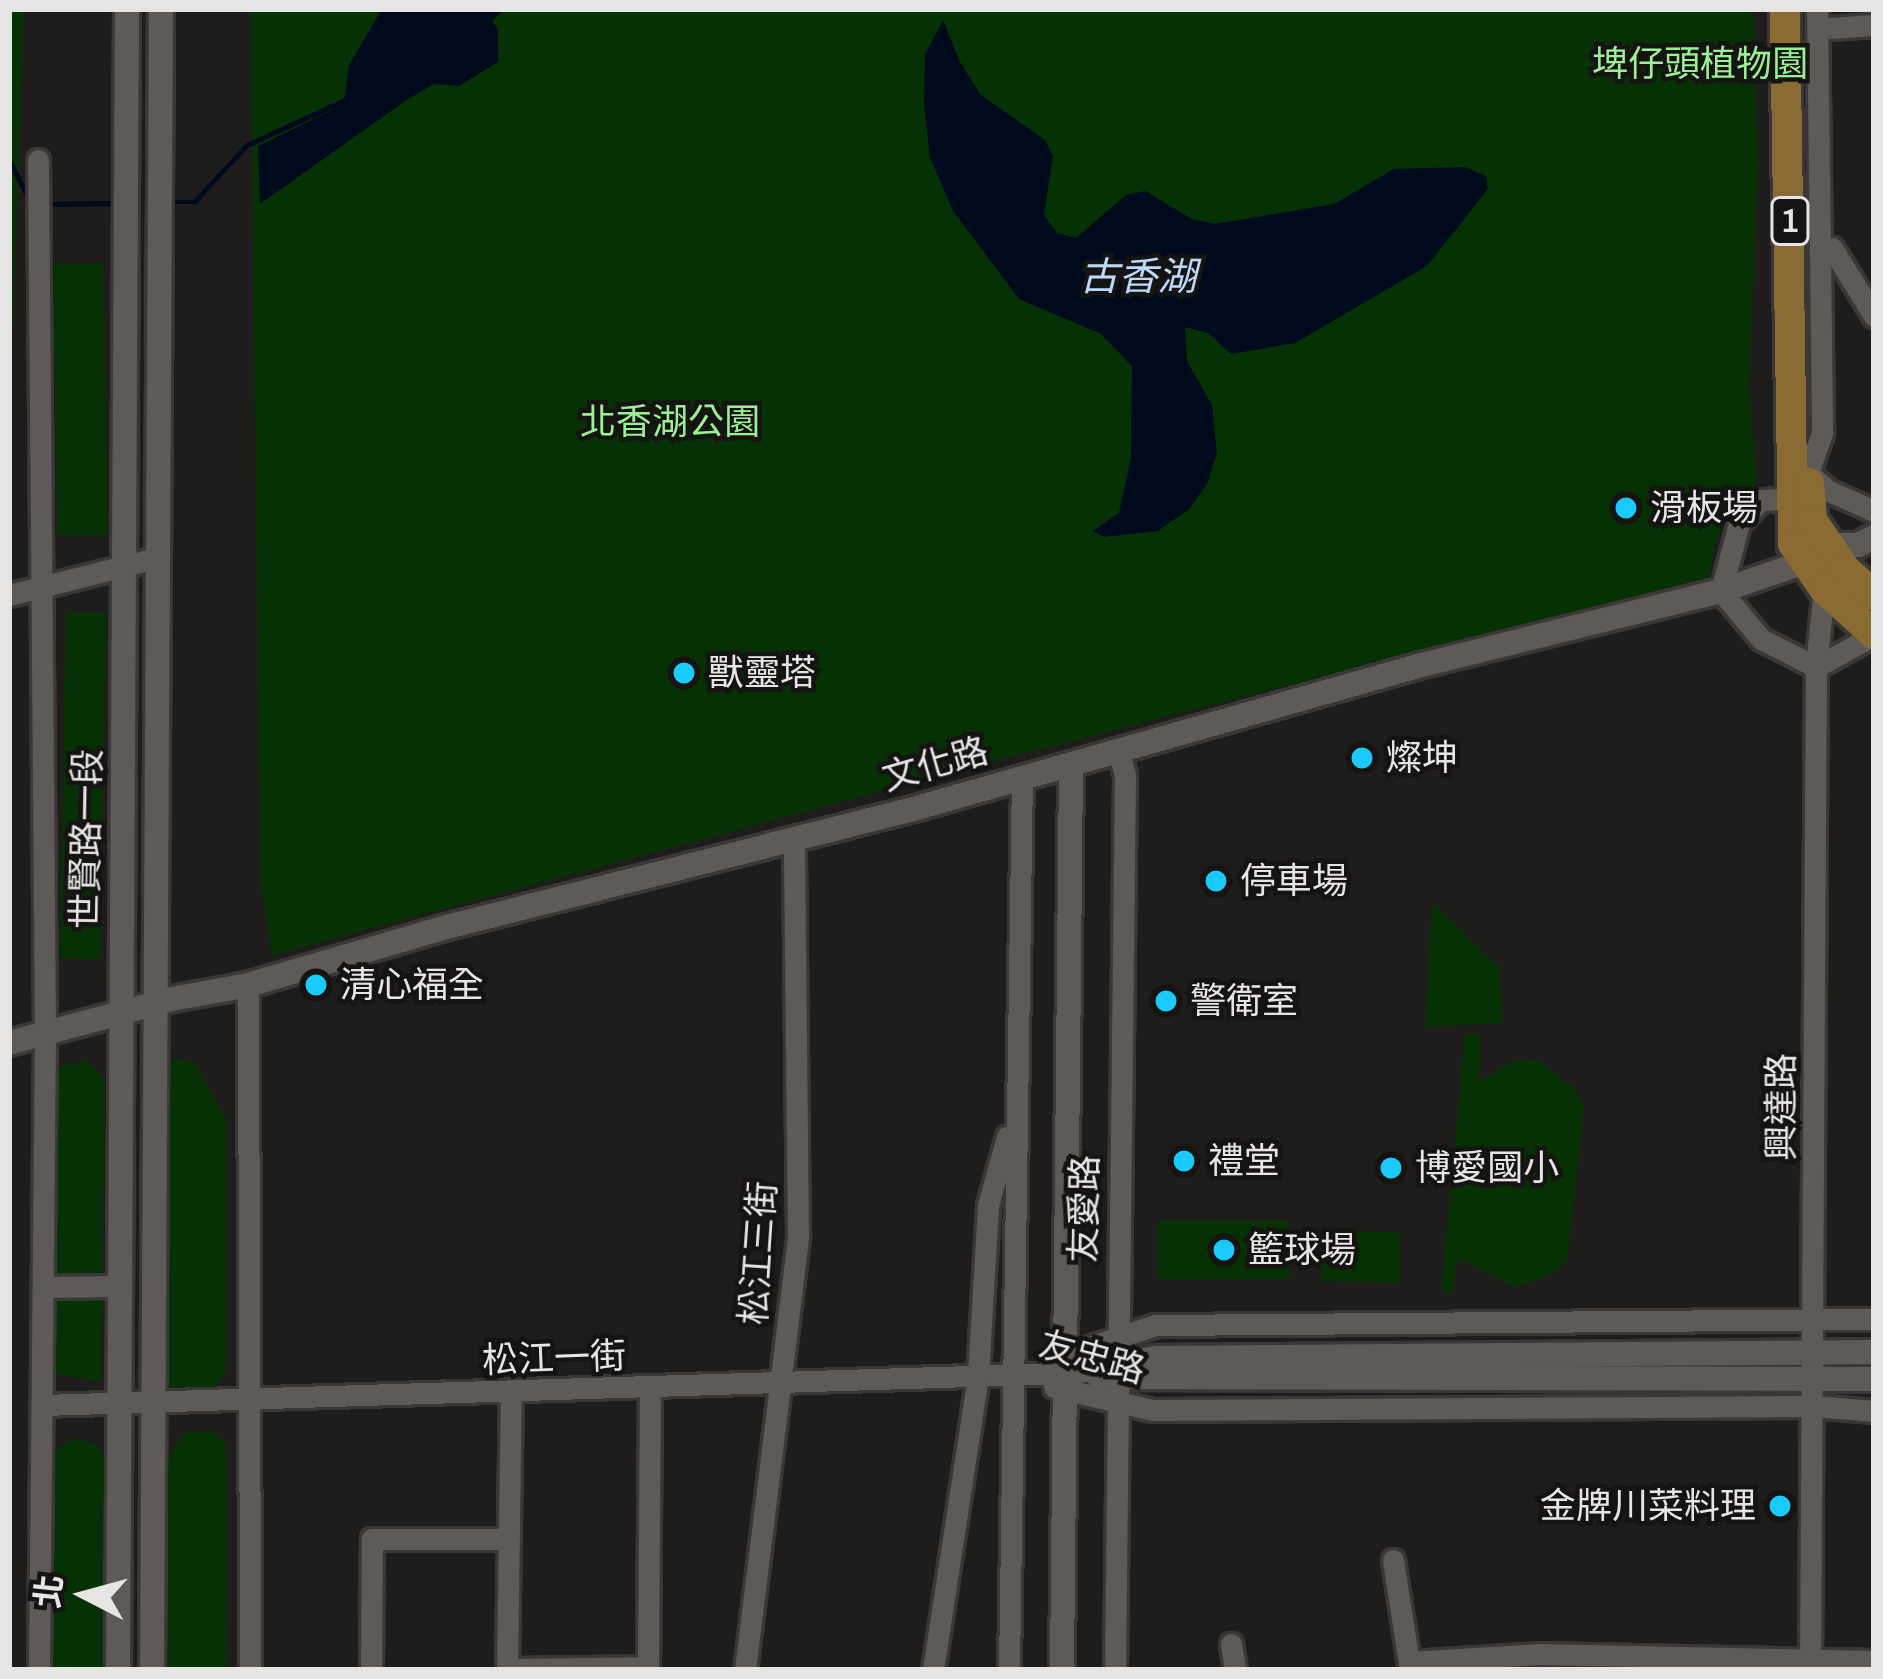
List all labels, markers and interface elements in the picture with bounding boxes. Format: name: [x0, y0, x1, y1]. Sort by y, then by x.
park label: 埤仔頭植物園: [1592, 42, 1808, 86]
road number: 1: [1769, 194, 1811, 248]
water label: 古香湖: [1080, 253, 1196, 299]
park label: 北香湖公園: [580, 400, 760, 444]
place label: 滑板場: [1650, 486, 1758, 530]
marker: 滑板場: [1613, 495, 1639, 521]
place label: 獸靈塔: [708, 651, 816, 695]
marker: 獸靈塔: [671, 660, 697, 686]
street label: 文化路: [877, 728, 993, 800]
place label: 燦坤: [1386, 736, 1458, 780]
marker: 燦坤: [1349, 745, 1375, 771]
street label: 世賢路一段: [63, 749, 109, 929]
place label: 停車場: [1240, 859, 1348, 903]
marker: 停車場: [1203, 868, 1229, 894]
place label: 清心福全: [340, 963, 484, 1007]
marker: 清心福全: [303, 972, 329, 998]
place label: 警衛室: [1190, 979, 1298, 1023]
marker: 警衛室: [1153, 988, 1179, 1014]
street label: 興達路: [1759, 1053, 1803, 1161]
place label: 禮堂: [1208, 1139, 1280, 1183]
place label: 博愛國小: [1415, 1146, 1559, 1190]
marker: 禮堂: [1171, 1148, 1197, 1174]
street label: 友愛路: [1061, 1155, 1107, 1263]
marker: 博愛國小: [1378, 1155, 1404, 1181]
street label: 松江三街: [731, 1180, 785, 1326]
place label: 籃球場: [1248, 1228, 1356, 1272]
marker: 籃球場: [1211, 1237, 1237, 1263]
street label: 友忠路: [1034, 1322, 1150, 1392]
street label: 松江一街: [481, 1334, 627, 1382]
place label: 金牌川菜料理: [1540, 1484, 1756, 1528]
marker: 金牌川菜料理: [1767, 1493, 1793, 1519]
north arrow: [24, 1535, 144, 1655]
text: 北: [25, 1573, 72, 1610]

